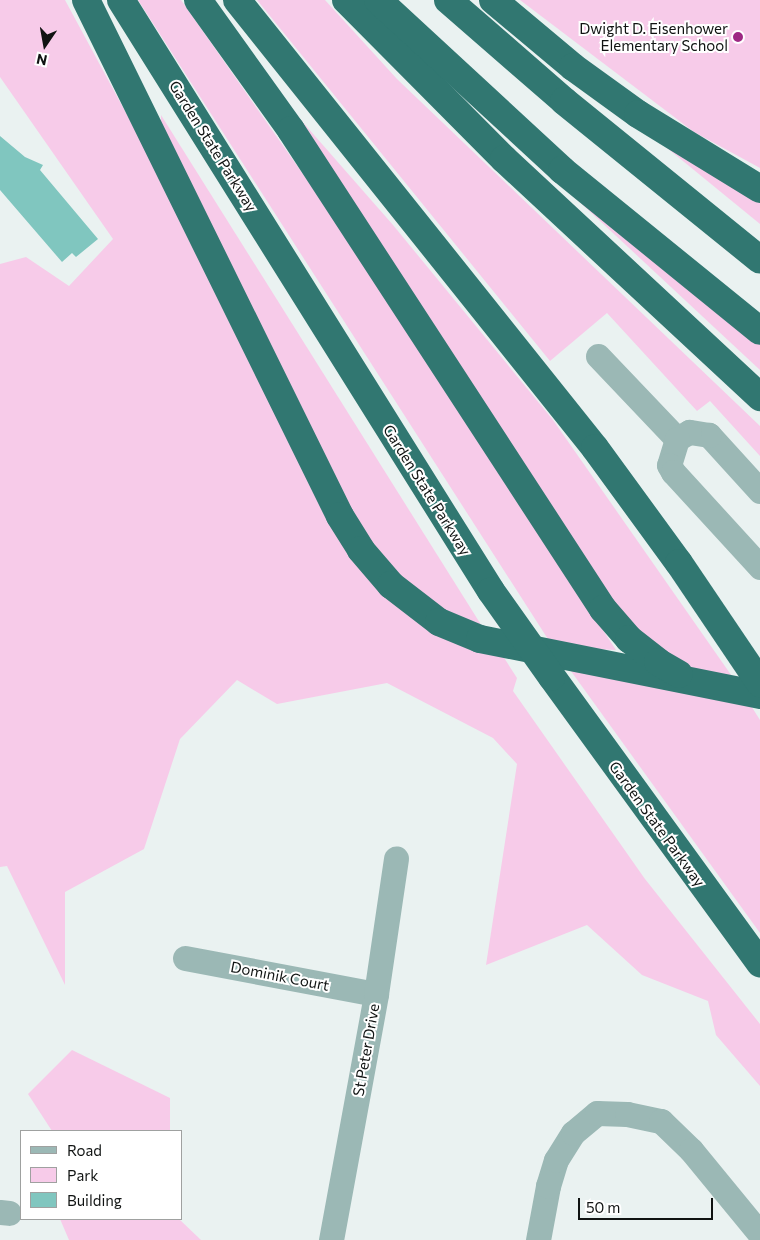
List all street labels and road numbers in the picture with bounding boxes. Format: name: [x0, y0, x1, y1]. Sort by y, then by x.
street label: Garden State Parkway: [165, 77, 261, 215]
street label: Garden State Parkway: [379, 421, 475, 559]
street label: Garden State Parkway: [605, 758, 709, 890]
street label: Dominik Court: [229, 958, 331, 994]
street label: St Peter Drive: [349, 1002, 383, 1098]

